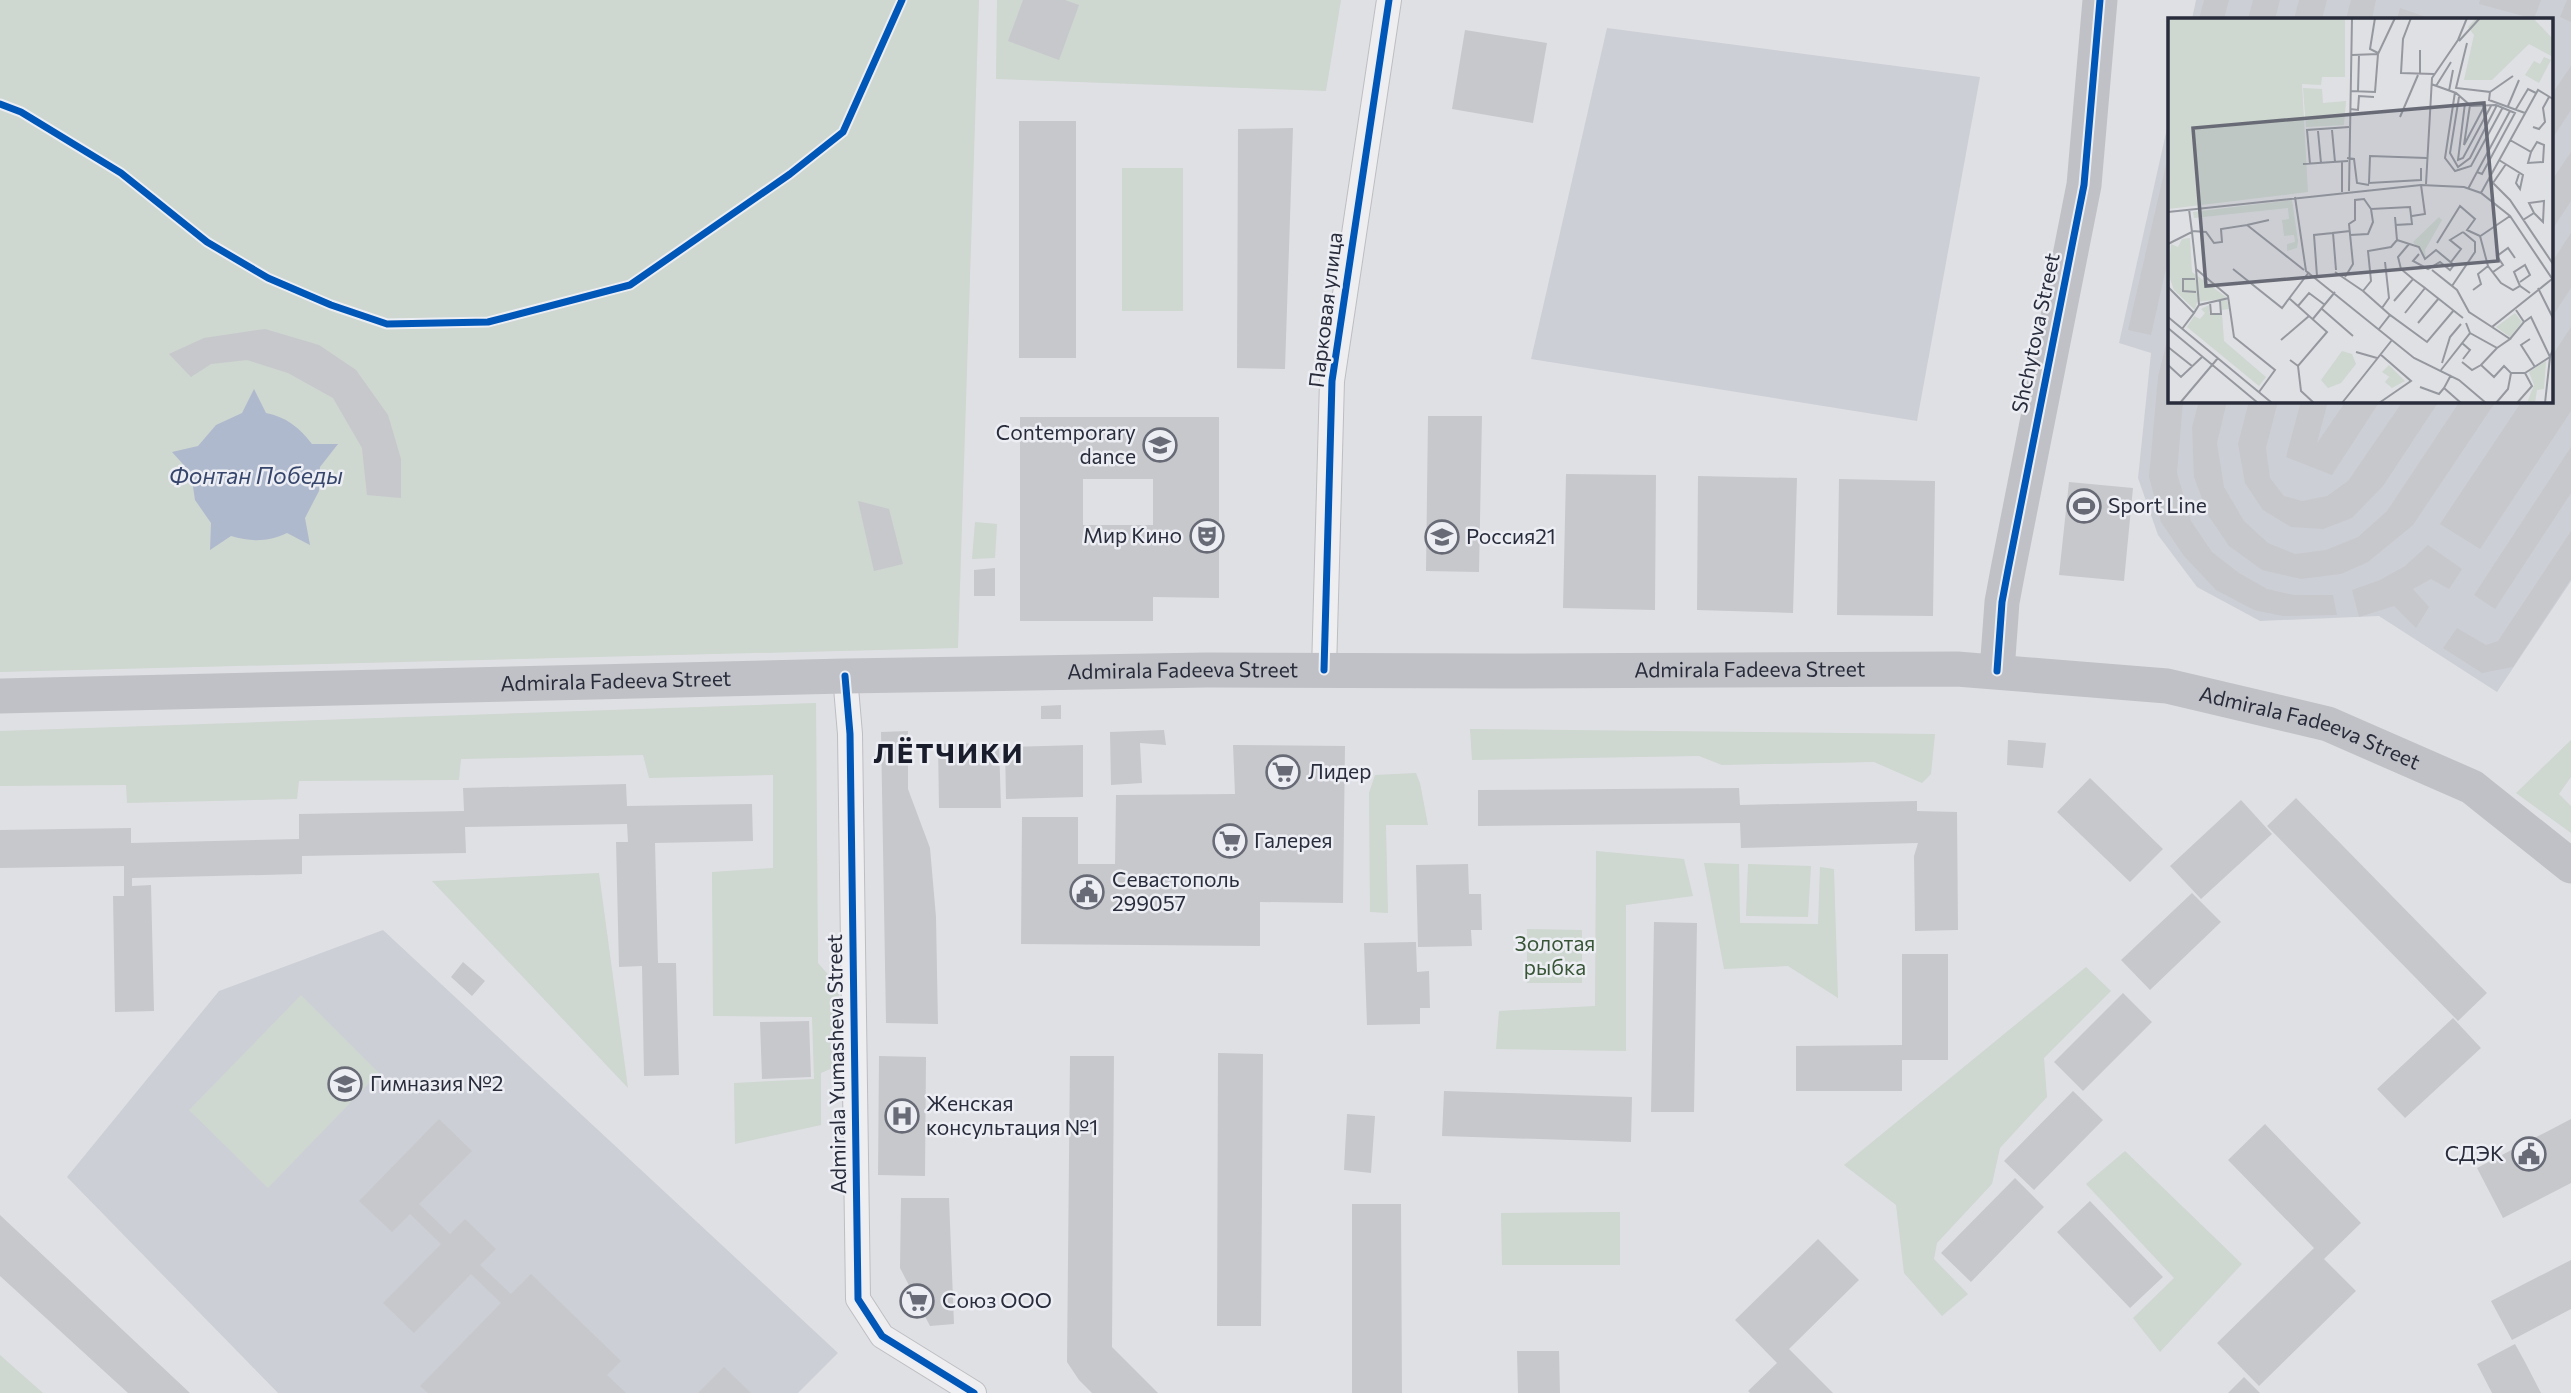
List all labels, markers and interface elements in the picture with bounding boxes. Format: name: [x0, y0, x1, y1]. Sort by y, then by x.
inset map: [2168, 18, 2554, 402]
street label: Парковая улица: [1303, 231, 1346, 389]
street label: Shchytova Street: [2005, 250, 2064, 415]
place label: Contemporary dance: [996, 419, 1136, 468]
school or university icon: Contemporary dance: [1141, 426, 1179, 464]
water label: Фонтан Победы: [169, 461, 343, 489]
sports icon: Sport Line: [2065, 487, 2103, 525]
place label: Sport Line: [2108, 492, 2207, 517]
theatre icon: Мир Кино: [1188, 517, 1226, 555]
school or university icon: Россия21: [1423, 518, 1461, 556]
place label: Мир Кино: [1083, 522, 1182, 547]
place label: Россия21: [1466, 523, 1556, 548]
street label: Admirala Fadeeva Street: [1634, 655, 1865, 681]
street label: Admirala Fadeeva Street: [1067, 656, 1298, 683]
street label: Admirala Fadeeva Street: [500, 665, 732, 695]
street label: Admirala Fadeeva Street: [2197, 680, 2424, 774]
district label: ЛЁТЧИКИ: [873, 735, 1025, 769]
supermarket icon: Лидер: [1264, 753, 1302, 791]
place label: Лидер: [1308, 758, 1371, 783]
supermarket icon: Галерея: [1211, 822, 1249, 860]
place label: Галерея: [1254, 827, 1333, 852]
place label: Севастополь 299057: [1112, 866, 1240, 915]
public building icon: Севастополь 299057: [1068, 873, 1106, 911]
park label: Золотая рыбка: [1515, 930, 1595, 979]
street label: Admirala Yumasheva Street: [821, 934, 850, 1194]
school or university icon: Гимназия №2: [326, 1065, 364, 1103]
place label: Гимназия №2: [370, 1070, 503, 1095]
place label: Женская консультация №1: [926, 1090, 1098, 1139]
hospital icon: Женская консультация №1: [883, 1097, 921, 1135]
public building icon: СДЭК: [2510, 1135, 2548, 1173]
place label: СДЭК: [2445, 1140, 2504, 1165]
supermarket icon: Союз ООО: [898, 1282, 936, 1320]
place label: Союз ООО: [942, 1287, 1052, 1312]

